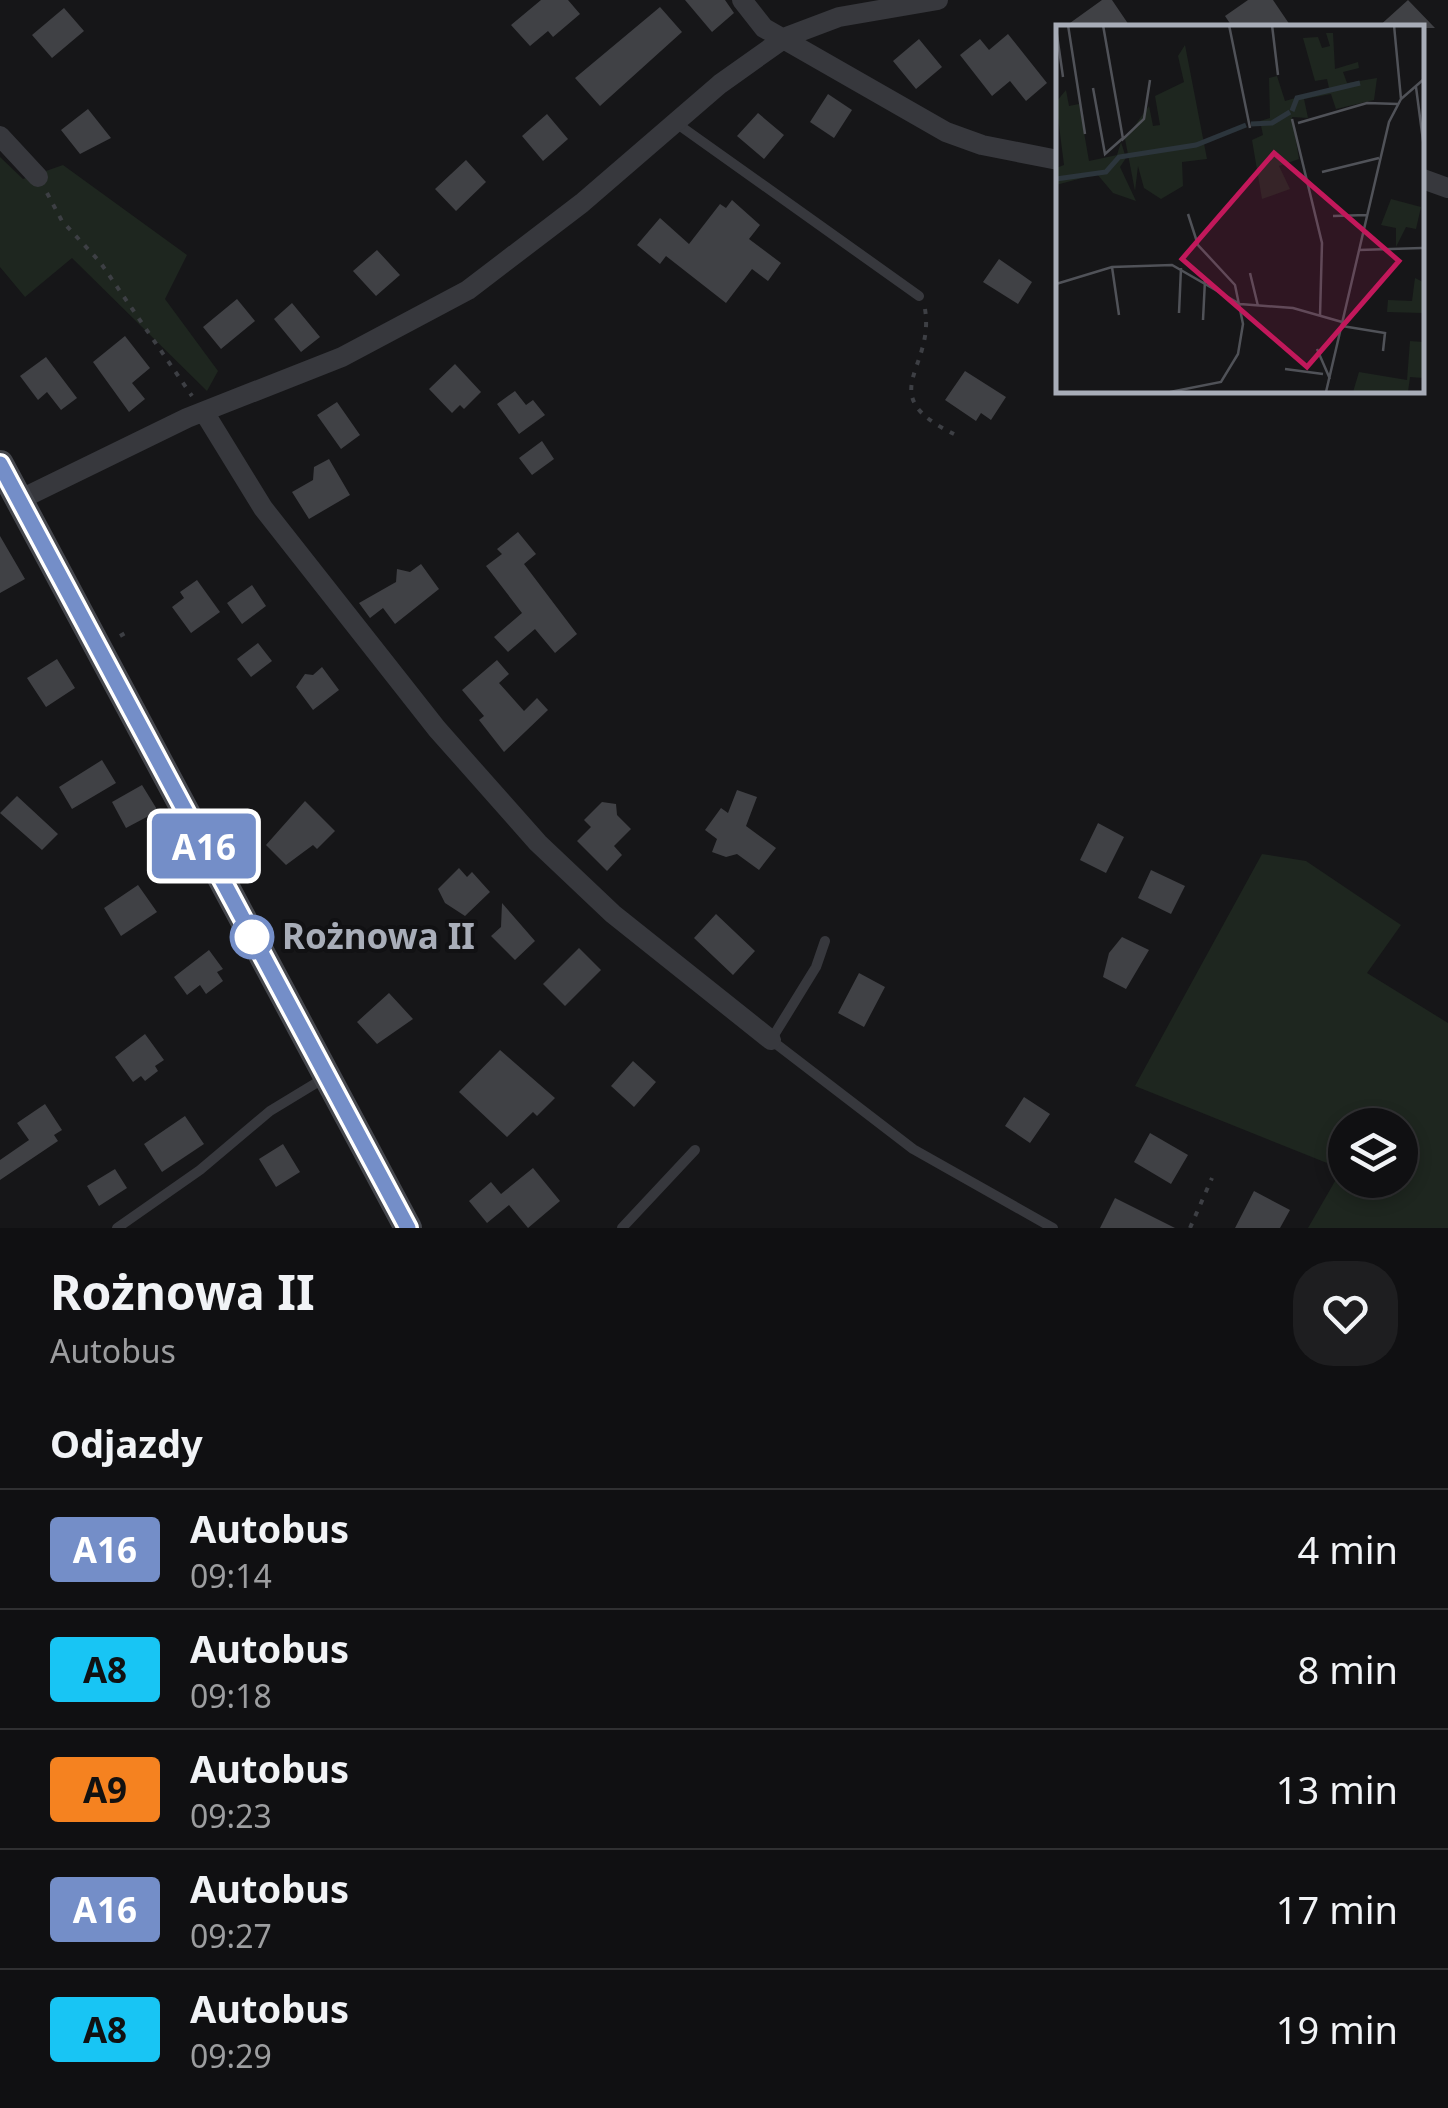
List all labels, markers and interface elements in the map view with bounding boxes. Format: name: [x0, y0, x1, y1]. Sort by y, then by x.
inset map: [1056, 25, 1423, 392]
line badge: A16: [146, 814, 262, 878]
text: A16: [172, 823, 236, 870]
place label: Rożnowa II: [282, 912, 475, 959]
marker: Rożnowa II: [231, 916, 273, 958]
map controls: [1328, 1108, 1418, 1198]
button: layers: [1328, 1108, 1418, 1198]
text: Rożnowa II: [50, 1259, 315, 1324]
button: heart: [1293, 1261, 1398, 1366]
text: Autobus: [50, 1329, 176, 1372]
text: Odjazdy: [50, 1417, 203, 1469]
text: Autobus: [190, 1502, 349, 1554]
text: 4 min: [1298, 1523, 1398, 1575]
text: A16: [73, 1526, 137, 1573]
text: 09:14: [190, 1554, 272, 1597]
text: Autobus: [190, 1622, 349, 1674]
text: 8 min: [1298, 1643, 1398, 1695]
text: A8: [83, 1646, 127, 1693]
text: 09:18: [190, 1674, 272, 1717]
text: Autobus: [190, 1742, 349, 1794]
text: 13 min: [1276, 1763, 1398, 1815]
text: A9: [83, 1766, 127, 1813]
text: 09:23: [190, 1794, 272, 1837]
text: Autobus: [190, 1862, 349, 1914]
text: 17 min: [1276, 1883, 1398, 1935]
text: A16: [73, 1886, 137, 1933]
text: 09:27: [190, 1914, 272, 1957]
text: Autobus: [190, 1982, 349, 2034]
text: 19 min: [1276, 2003, 1398, 2055]
text: A8: [83, 2006, 127, 2053]
text: 09:29: [190, 2034, 272, 2077]

